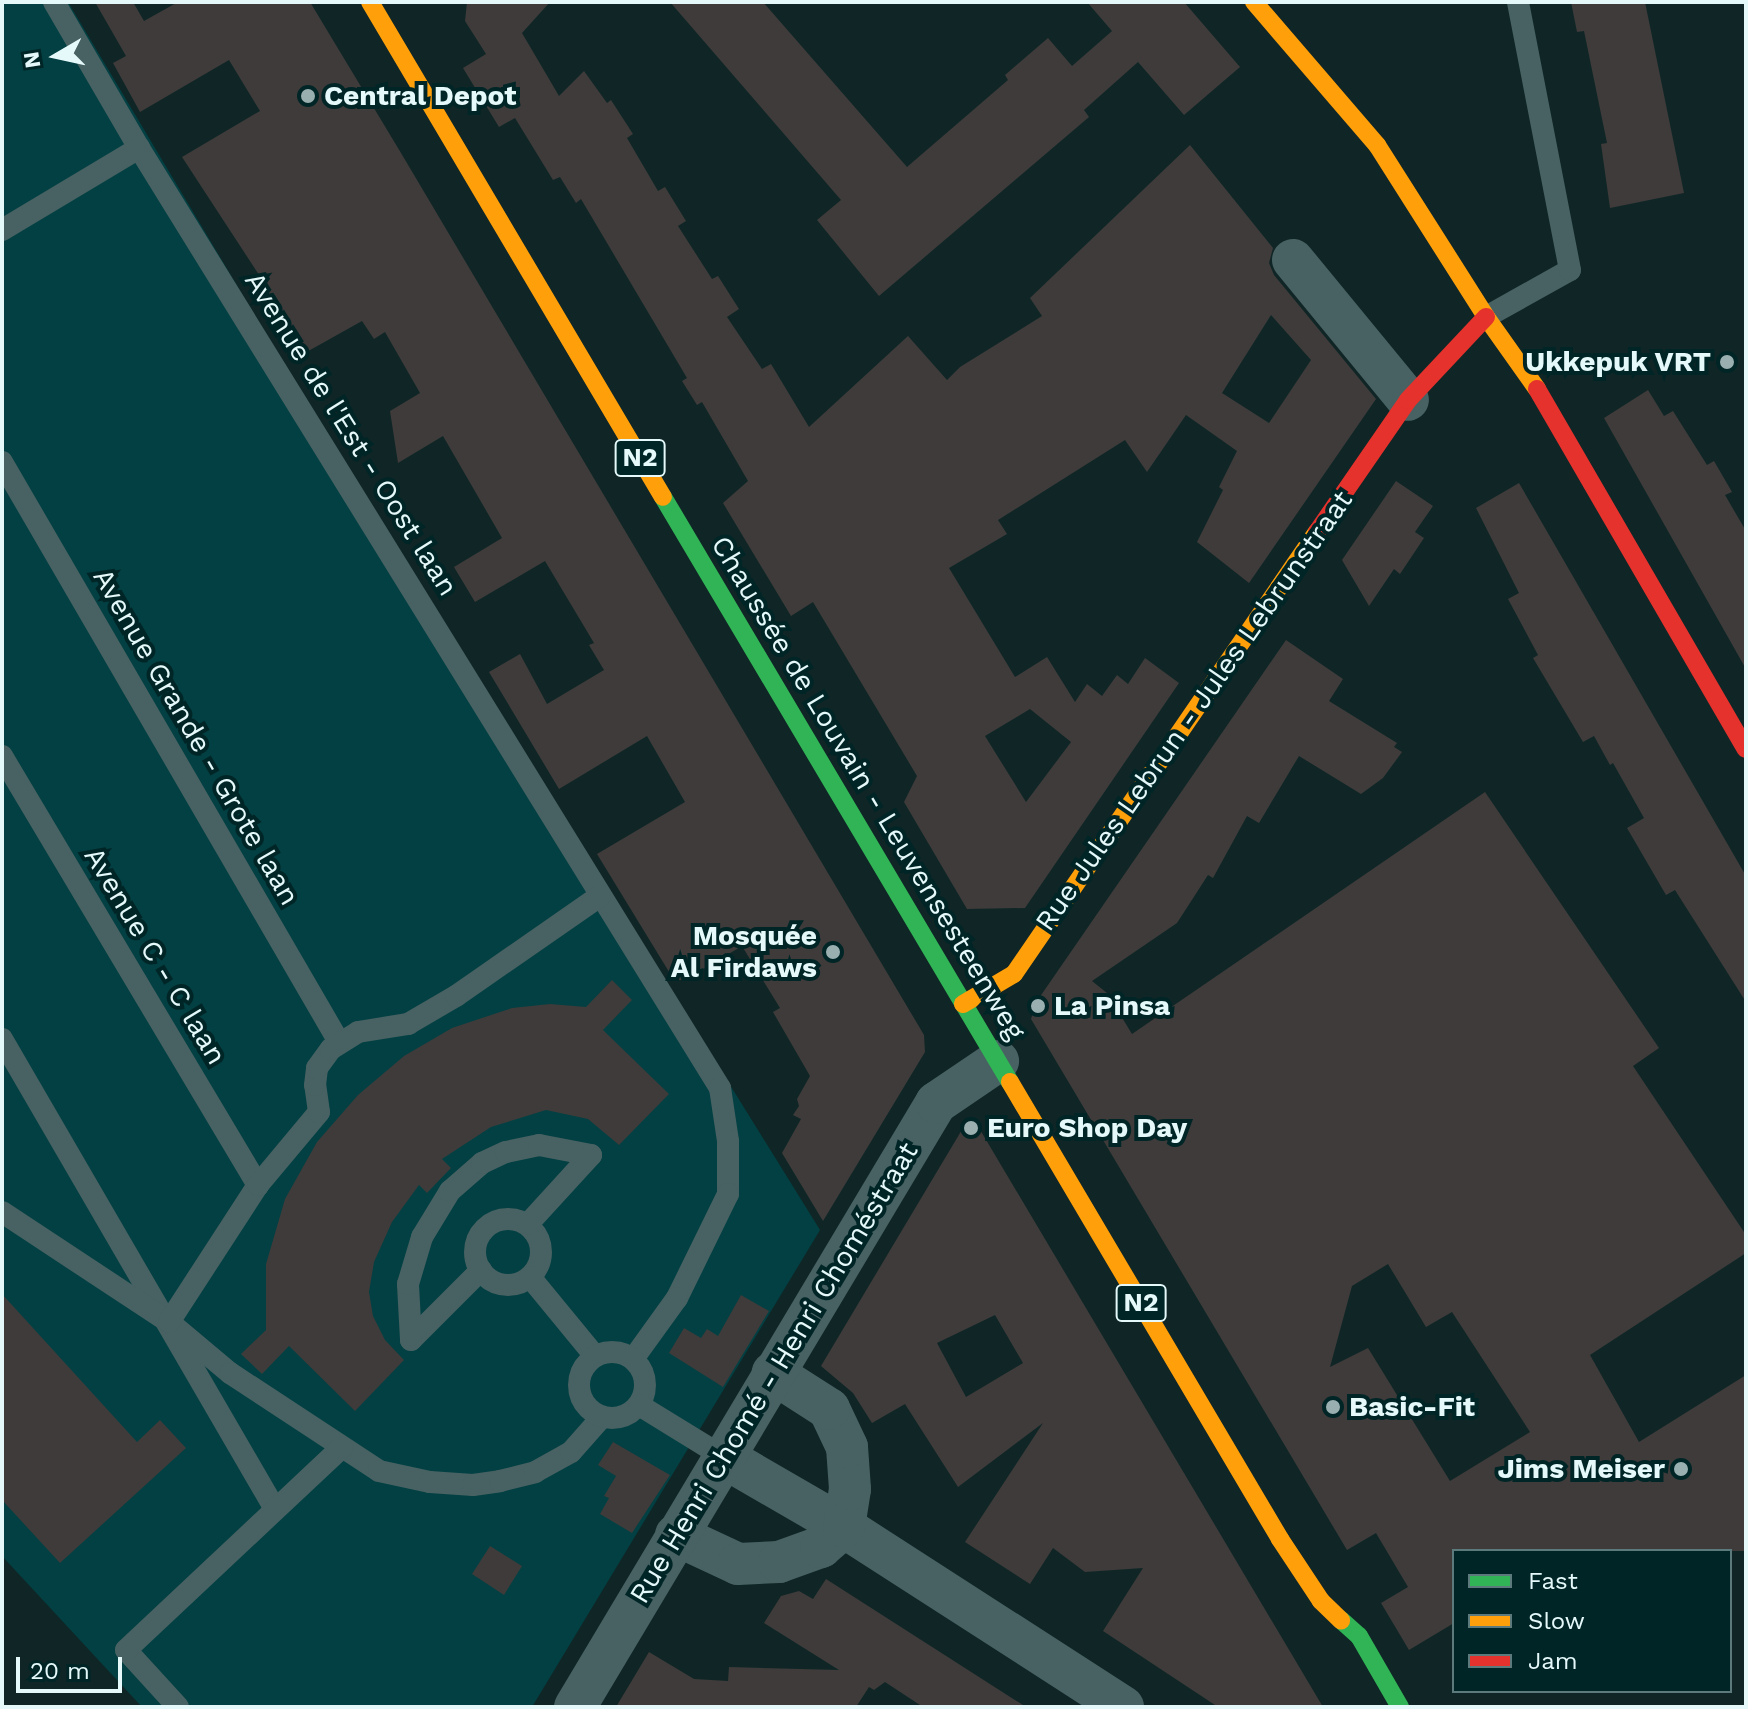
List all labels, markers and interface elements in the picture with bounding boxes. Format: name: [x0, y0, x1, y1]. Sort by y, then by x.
north arrow: [16, 16, 96, 96]
text: N: [18, 50, 45, 70]
place label: Central Depot: [324, 79, 517, 113]
marker: Central Depot: [299, 87, 317, 105]
street label: Avenue de l'Est - Oost laan: [237, 266, 465, 602]
place label: Ukkepuk VRT: [1524, 345, 1711, 379]
marker: Ukkepuk VRT: [1718, 353, 1736, 371]
road number: N2: [614, 436, 666, 480]
street label: Rue Jules Lebrun - Jules Lebrunstraat: [1028, 484, 1360, 938]
street label: Chaussée de Louvain - Leuvensesteenweg: [704, 530, 1032, 1046]
street label: Avenue Grande - Grote laan: [86, 563, 306, 911]
street label: Avenue C - C laan: [77, 841, 233, 1071]
place label: Mosquée Al Firdaws: [670, 919, 817, 985]
marker: Mosquée Al Firdaws: [824, 943, 842, 961]
place label: La Pinsa: [1054, 989, 1170, 1023]
marker: La Pinsa: [1029, 997, 1047, 1015]
place label: Euro Shop Day: [987, 1111, 1187, 1145]
marker: Euro Shop Day: [962, 1119, 980, 1137]
street label: Rue Henri Chomé - Henri Choméstraat: [623, 1136, 925, 1610]
road number: N2: [1115, 1281, 1167, 1325]
place label: Basic-Fit: [1349, 1390, 1475, 1424]
marker: Basic-Fit: [1324, 1398, 1342, 1416]
place label: Jims Meiser: [1497, 1452, 1665, 1486]
marker: Jims Meiser: [1672, 1460, 1690, 1478]
legend: [1452, 1549, 1732, 1693]
text: Fast: [1528, 1567, 1578, 1595]
text: Slow: [1528, 1607, 1585, 1635]
scale bar: [20, 1641, 126, 1691]
text: Jam: [1528, 1647, 1578, 1675]
text: 20 m: [30, 1657, 90, 1685]

